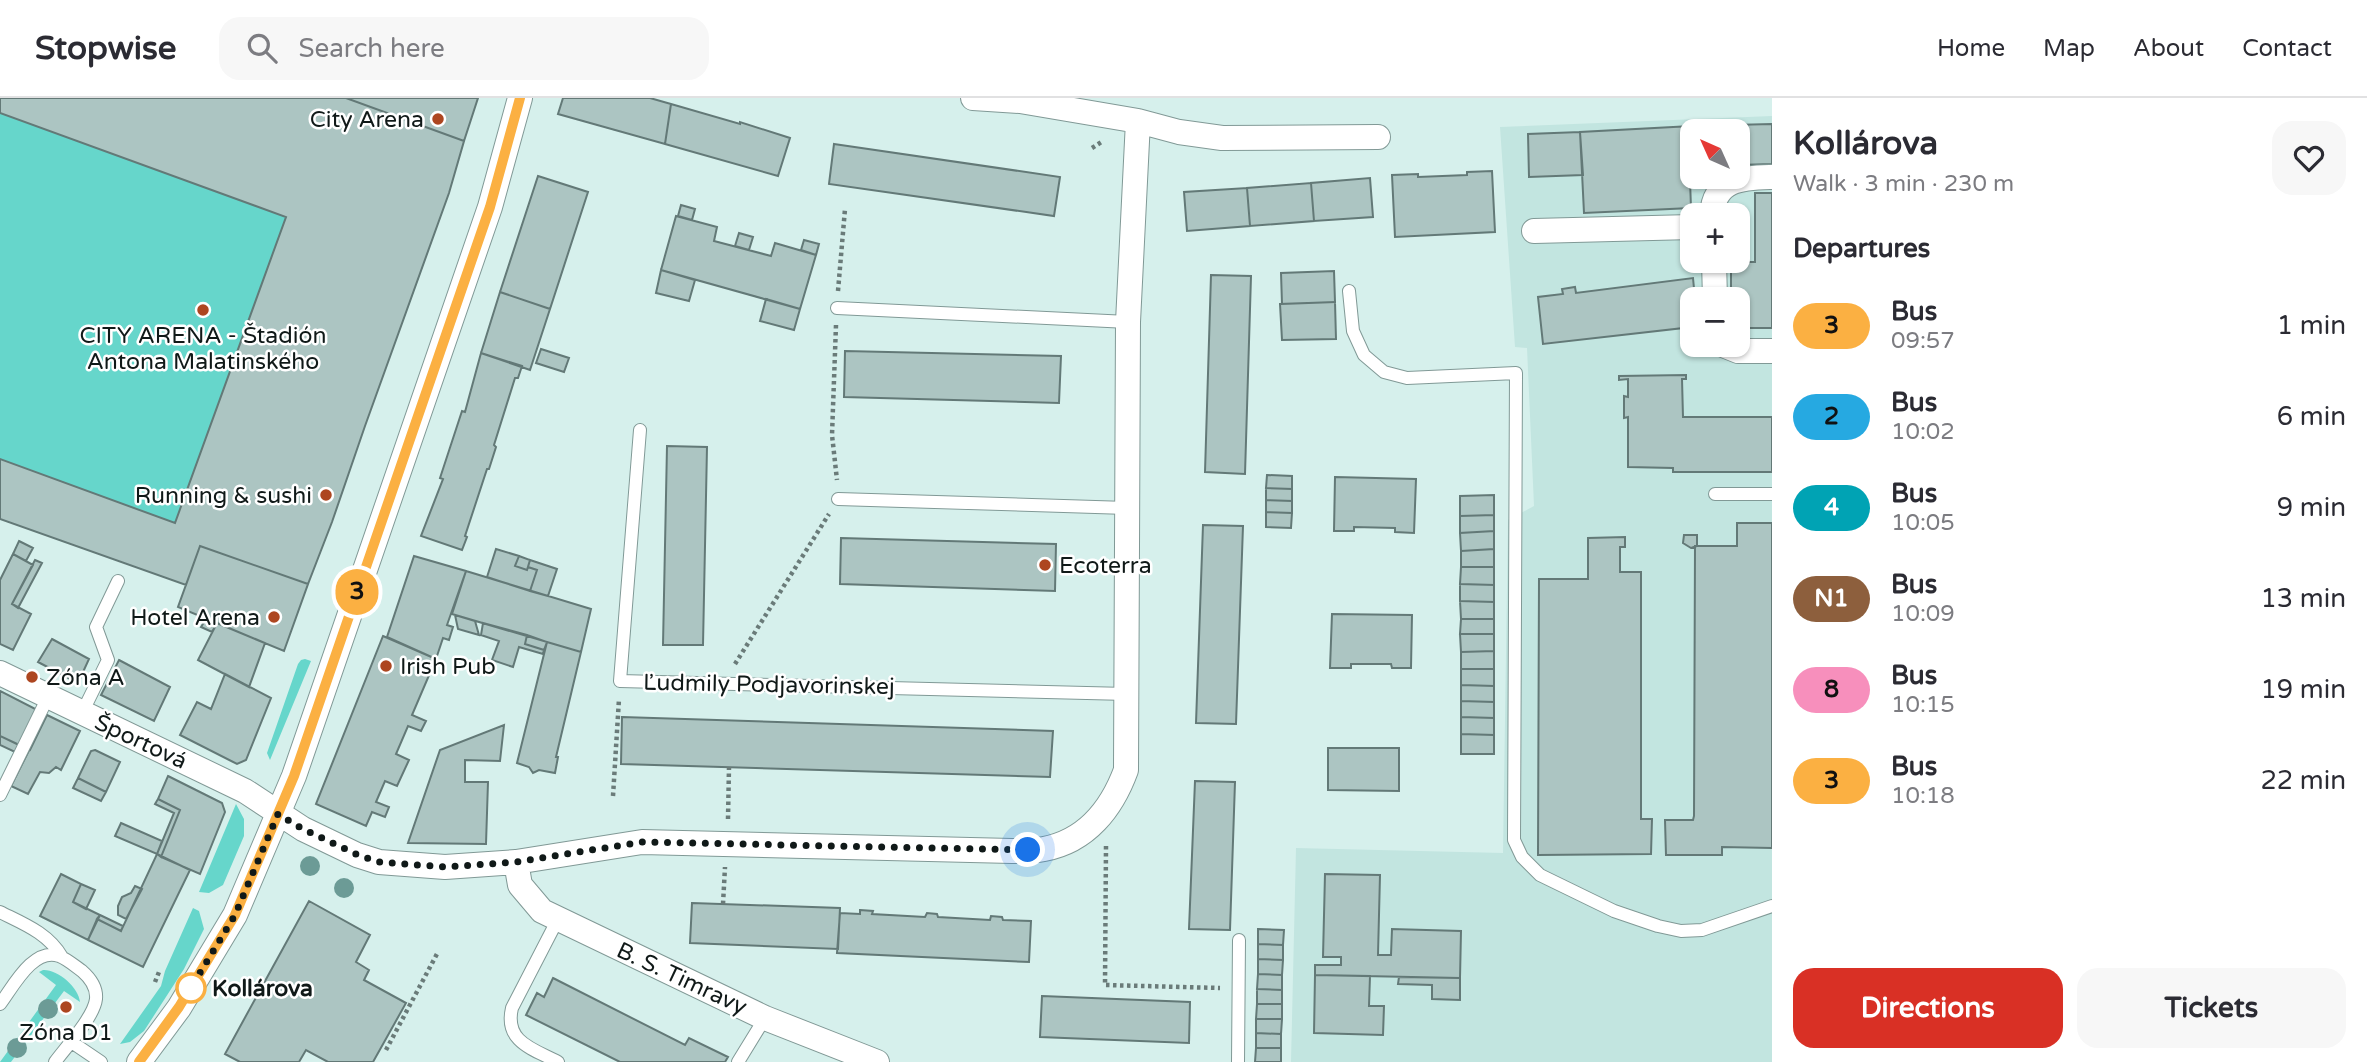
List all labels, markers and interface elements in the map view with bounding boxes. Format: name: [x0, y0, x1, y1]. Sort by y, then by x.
search box: [219, 17, 709, 80]
text: Stopwise: [35, 29, 177, 68]
icon: search: [243, 29, 281, 67]
text: Search here: [299, 33, 445, 64]
text: Home: [1937, 34, 2005, 63]
text: Map: [2043, 34, 2095, 63]
text: About: [2133, 34, 2204, 63]
text: Contact: [2242, 34, 2332, 63]
place label: City Arena: [310, 106, 424, 134]
marker: City Arena: [430, 111, 446, 127]
north arrow: [1680, 119, 1750, 189]
map controls: [1680, 119, 1750, 357]
button: heart: [2272, 121, 2346, 195]
text: Kollárova: [1793, 124, 1938, 163]
text: Walk · 3 min · 230 m: [1793, 170, 2014, 198]
button: +: [1680, 203, 1750, 273]
text: Departures: [1793, 233, 1930, 264]
button: −: [1680, 287, 1750, 357]
text: Bus: [1891, 296, 1937, 327]
marker: CITY ARENA - Štadión Antona Malatinského: [195, 302, 211, 318]
text: 1 min: [2277, 310, 2346, 341]
text: 3: [1824, 311, 1839, 340]
place label: CITY ARENA - Štadión Antona Malatinského: [80, 322, 327, 376]
text: 09:57: [1891, 327, 1955, 355]
text: Bus: [1891, 387, 1937, 418]
text: 6 min: [2277, 401, 2346, 432]
text: 2: [1824, 402, 1839, 431]
text: 10:02: [1891, 418, 1955, 446]
text: Bus: [1891, 478, 1937, 509]
place label: Running & sushi: [135, 482, 312, 510]
marker: Running & sushi: [318, 487, 334, 503]
text: 9 min: [2277, 492, 2346, 523]
text: 4: [1824, 493, 1839, 522]
text: 10:05: [1891, 509, 1955, 537]
place label: Ecoterra: [1059, 552, 1152, 580]
marker: Ecoterra: [1037, 557, 1053, 573]
line badge: 3: [334, 569, 380, 615]
text: Bus: [1891, 569, 1937, 600]
text: 3: [349, 577, 365, 606]
text: 13 min: [2260, 583, 2346, 614]
text: N1: [1814, 584, 1849, 613]
text: 10:09: [1891, 600, 1955, 628]
place label: Hotel Arena: [130, 604, 260, 632]
marker: Hotel Arena: [266, 609, 282, 625]
place label: Irish Pub: [400, 653, 496, 681]
marker: Irish Pub: [378, 658, 394, 674]
text: Bus: [1891, 660, 1937, 691]
place label: Zóna A: [46, 664, 125, 692]
marker: Zóna A: [24, 669, 40, 685]
street label: Ľudmily Podjavorinskej: [643, 669, 895, 701]
text: 19 min: [2260, 674, 2346, 705]
text: 8: [1824, 675, 1839, 704]
text: 10:15: [1891, 691, 1955, 719]
street label: Športová: [90, 708, 191, 775]
text: Bus: [1891, 751, 1937, 782]
text: 22 min: [2260, 765, 2346, 796]
text: 3: [1824, 766, 1839, 795]
text: 10:18: [1891, 782, 1955, 810]
your location: [1010, 832, 1045, 867]
street label: B. S. Timravy: [612, 937, 751, 1021]
button: Directions: [1793, 968, 2063, 1048]
button: Tickets: [2077, 968, 2346, 1048]
marker: Kollárova: [176, 973, 206, 1003]
place label: Kollárova: [212, 975, 313, 1003]
marker: Zóna D1: [58, 999, 74, 1015]
place label: Zóna D1: [19, 1019, 113, 1047]

